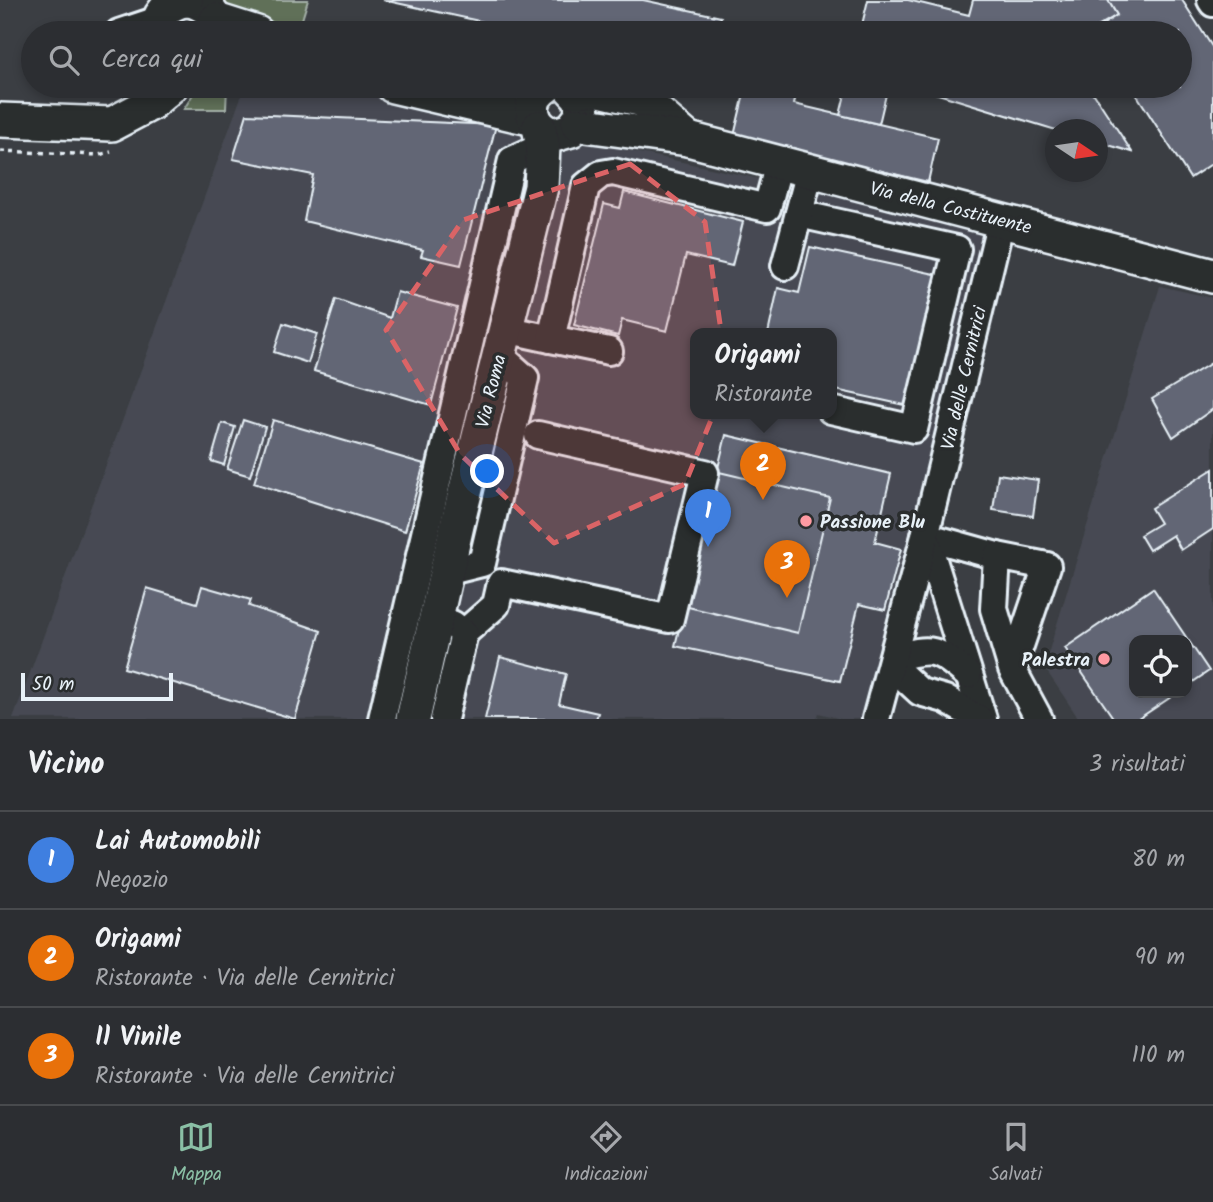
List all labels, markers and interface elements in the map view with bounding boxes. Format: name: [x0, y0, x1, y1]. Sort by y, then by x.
search box: [21, 21, 1192, 98]
text: Cerca qui: [101, 39, 202, 81]
icon: search: [45, 41, 83, 79]
north arrow: [1045, 119, 1108, 182]
street label: Via della Costituente: [866, 174, 1035, 244]
street label: Via delle Cernitrici: [934, 302, 996, 453]
popup: [690, 328, 837, 419]
text: Origami: [715, 335, 801, 377]
street label: Via Roma: [468, 352, 516, 431]
text: Ristorante: [715, 377, 812, 413]
pin: 2: [740, 442, 786, 500]
your location: [470, 454, 504, 488]
pin: 1: [685, 489, 731, 547]
place label: Passione Blu: [820, 508, 925, 538]
marker: Passione Blu: [798, 513, 814, 529]
pin: 3: [764, 540, 810, 598]
map controls: [1129, 635, 1192, 698]
button: locate: [1129, 635, 1192, 698]
place label: Palestra: [1022, 646, 1090, 676]
marker: Palestra: [1096, 651, 1112, 667]
scale bar: [21, 670, 173, 702]
text: 50 m: [32, 670, 74, 700]
text: Vicino: [28, 741, 105, 789]
text: 3 risultati: [1089, 747, 1185, 783]
text: Lai Automobili: [95, 821, 260, 863]
text: 1: [48, 842, 54, 878]
text: 80 m: [1132, 842, 1185, 878]
text: Negozio: [95, 863, 168, 899]
text: Origami: [95, 919, 181, 961]
text: 2: [44, 940, 58, 976]
text: 90 m: [1135, 940, 1185, 976]
text: Ristorante · Via delle Cernitrici: [95, 961, 394, 997]
text: Il Vinile: [95, 1017, 181, 1059]
text: 3: [45, 1038, 57, 1074]
text: 110 m: [1132, 1038, 1185, 1074]
text: Ristorante · Via delle Cernitrici: [95, 1059, 394, 1095]
tab: Mappa: [171, 1118, 222, 1190]
tab: Indicazioni: [564, 1118, 648, 1190]
tab: Salvati: [990, 1118, 1042, 1190]

